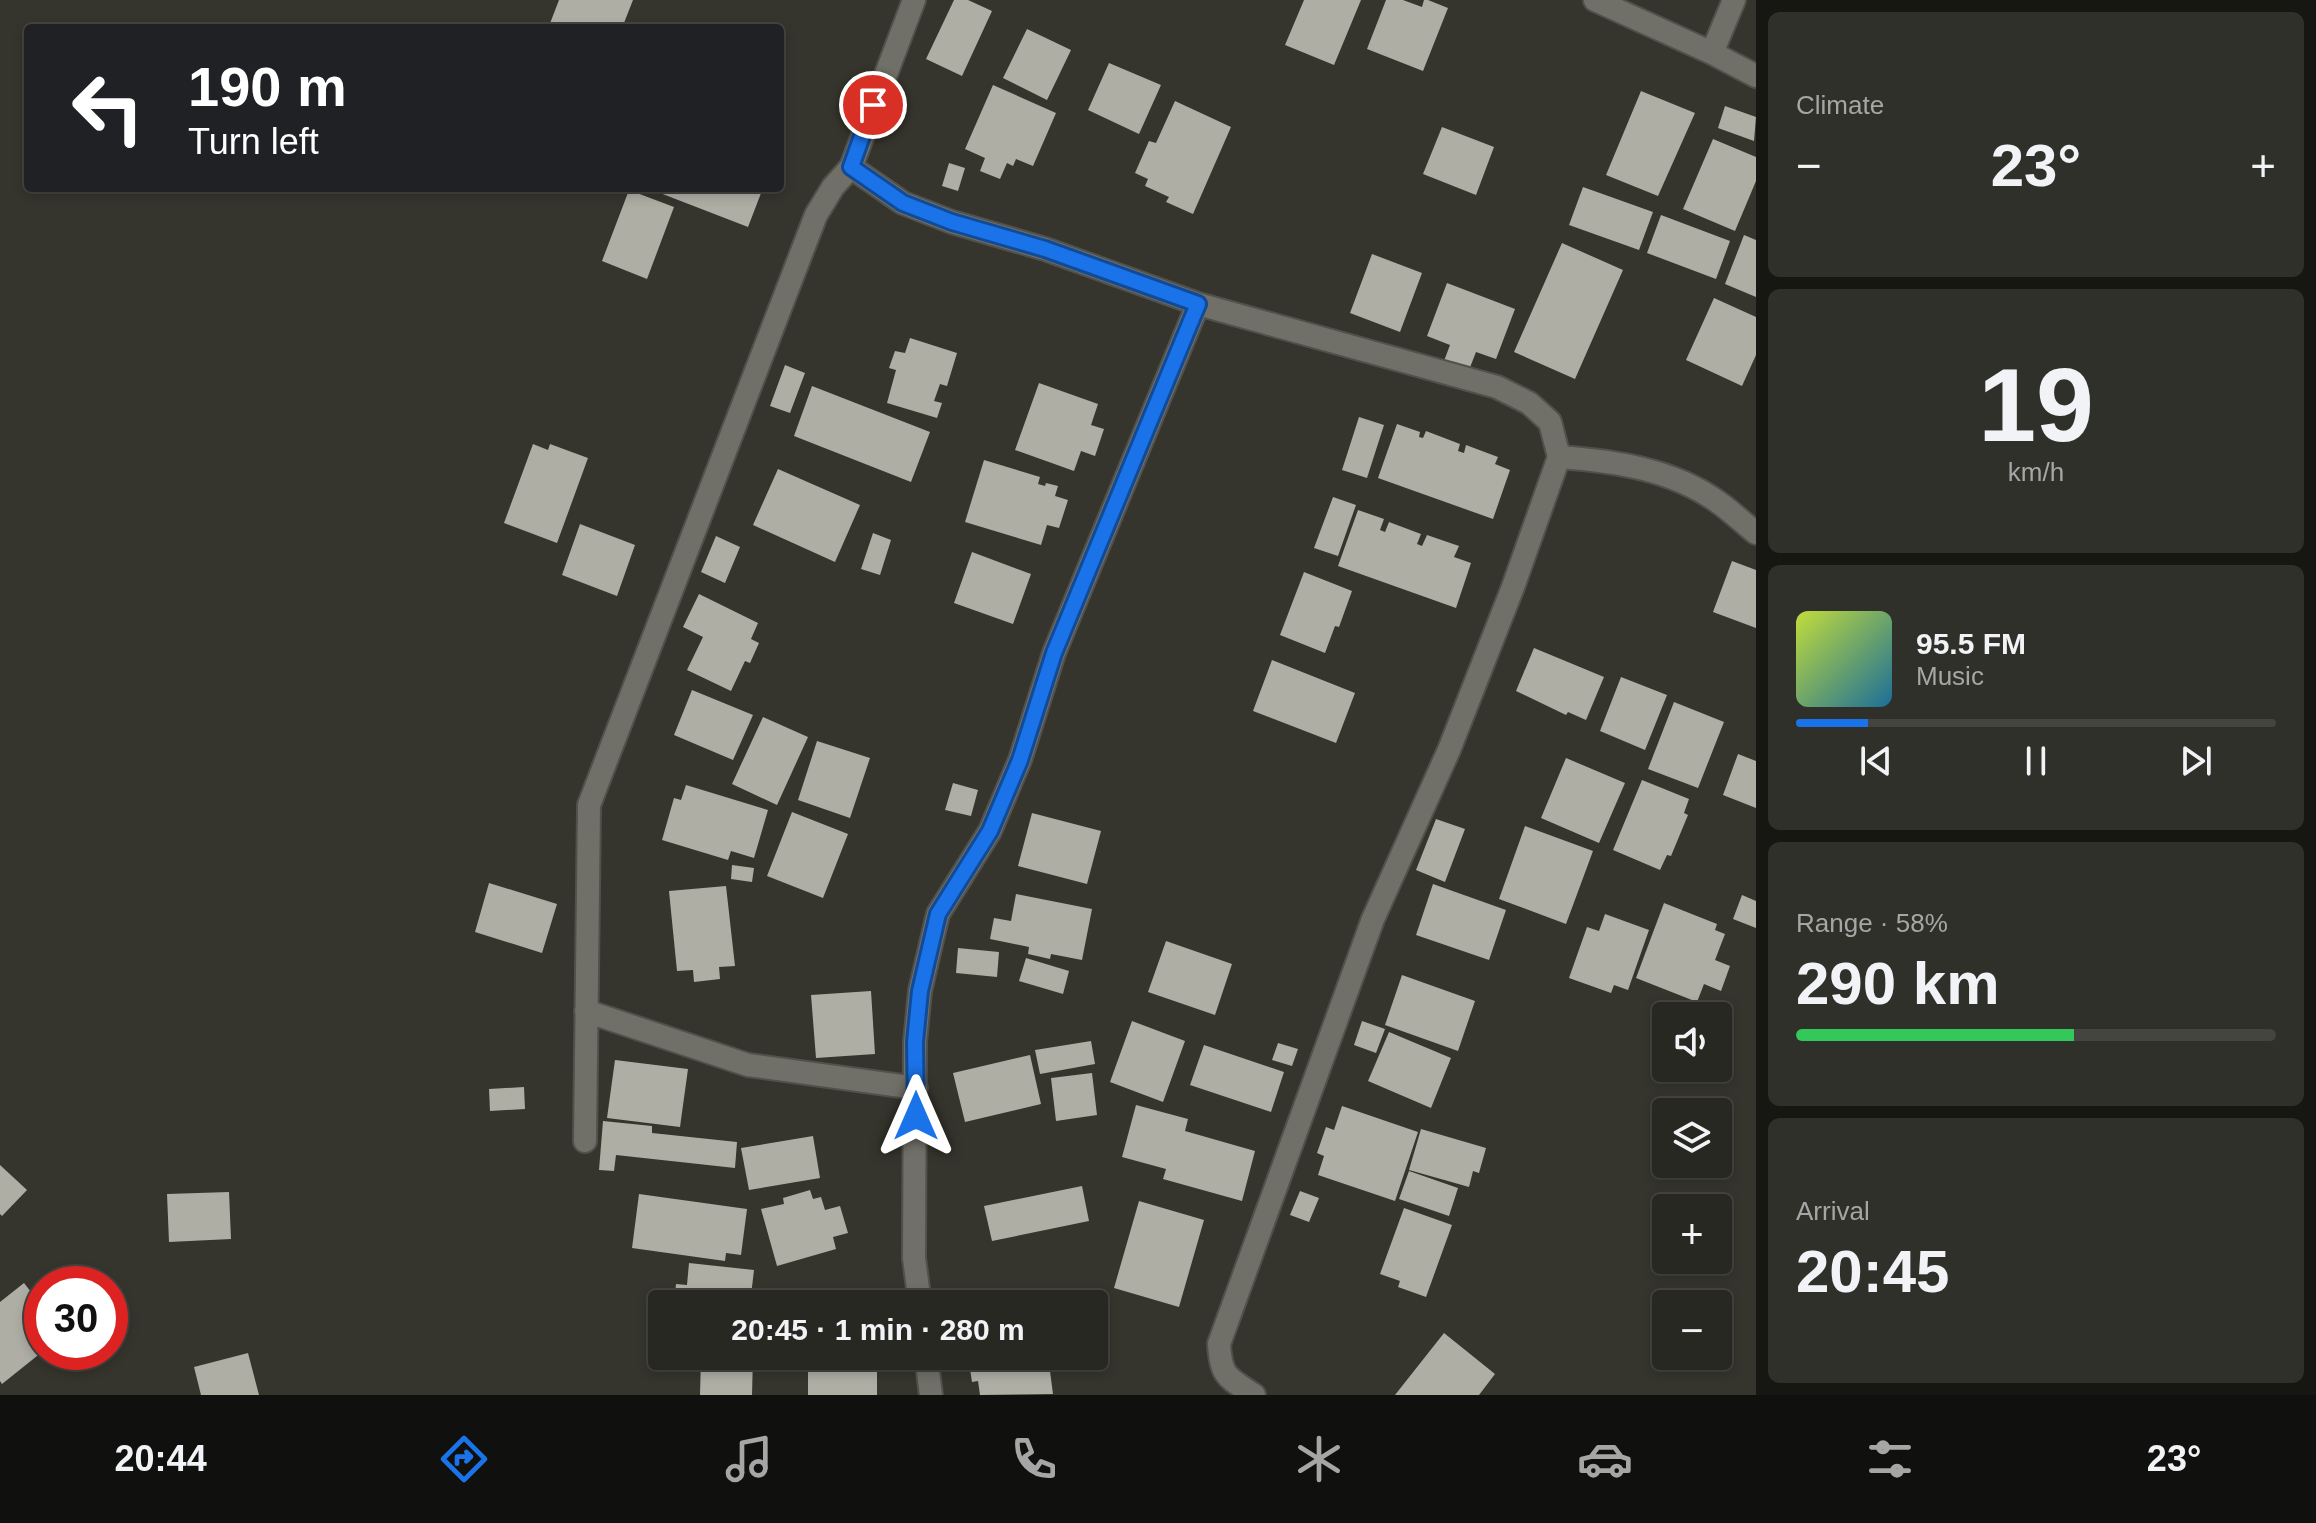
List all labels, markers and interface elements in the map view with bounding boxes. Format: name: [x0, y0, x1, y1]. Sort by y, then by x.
text: 190 m: [188, 55, 347, 118]
icon: left: [56, 56, 160, 160]
pin: [839, 71, 907, 139]
icon: arrive: [851, 83, 895, 127]
text: Climate: [1796, 90, 1884, 120]
text: Turn left: [188, 121, 319, 162]
text: 23°: [1991, 132, 2081, 199]
text: −: [1796, 141, 1822, 190]
text: +: [2250, 141, 2276, 190]
text: 19: [1978, 347, 2094, 463]
text: km/h: [2008, 457, 2064, 487]
text: 95.5 FM: [1916, 627, 2026, 660]
text: Music: [1916, 661, 1984, 691]
icon: previous: [1854, 739, 1898, 783]
icon: pause: [2014, 739, 2058, 783]
icon: next: [2174, 739, 2218, 783]
text: Range · 58%: [1796, 908, 1948, 938]
text: 290 km: [1796, 950, 2000, 1017]
map controls: [1652, 1002, 1732, 1370]
button: sound: [1652, 1002, 1732, 1082]
position arrow: [874, 1074, 958, 1158]
button: layers: [1652, 1098, 1732, 1178]
button: +: [1652, 1194, 1732, 1274]
text: Arrival: [1796, 1196, 1870, 1226]
text: 20:45: [1796, 1238, 1949, 1305]
speed limit sign: 30: [24, 1266, 128, 1370]
button: −: [1652, 1290, 1732, 1370]
text: 20:45 · 1 min · 280 m: [731, 1313, 1025, 1346]
icon: directions: [436, 1431, 492, 1487]
icon: music: [721, 1431, 777, 1487]
icon: phone: [1006, 1431, 1062, 1487]
icon: climate: [1291, 1431, 1347, 1487]
icon: car: [1577, 1431, 1633, 1487]
icon: filters: [1862, 1431, 1918, 1487]
text: 20:44: [115, 1438, 207, 1479]
text: 23°: [2147, 1438, 2201, 1479]

